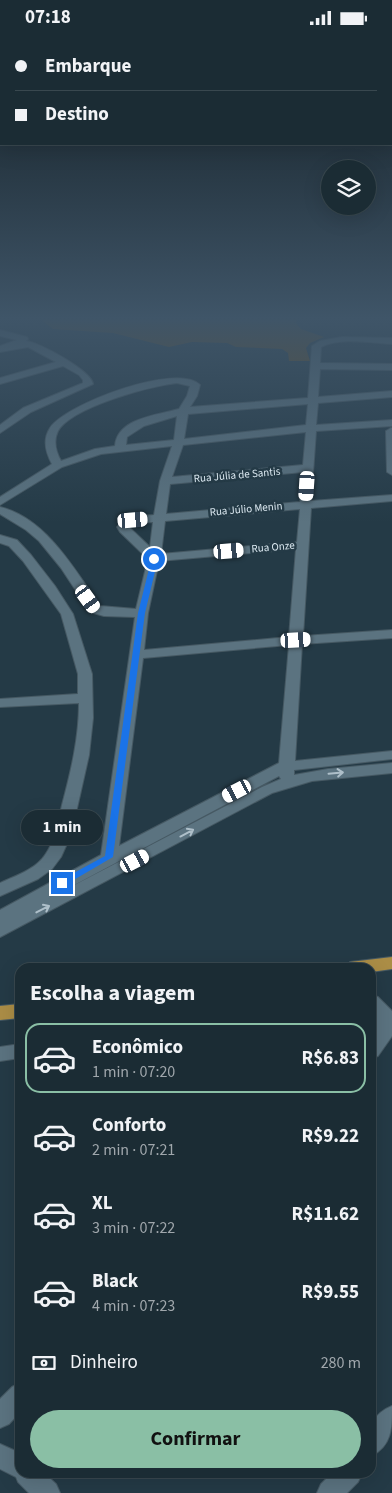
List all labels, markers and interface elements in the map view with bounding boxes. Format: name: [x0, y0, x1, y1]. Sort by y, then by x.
text: 07:18: [25, 4, 71, 31]
text: Embarque: [45, 53, 131, 80]
text: Destino: [45, 101, 109, 128]
map controls: [321, 160, 376, 215]
button: layers: [321, 160, 376, 215]
street label: Rua Júlia de Santis: [193, 464, 281, 486]
car: [298, 471, 315, 501]
street label: Rua Júlio Menin: [209, 498, 283, 520]
car: [117, 511, 148, 529]
street label: Rua Onze: [251, 538, 296, 556]
car: [213, 542, 244, 560]
route start: [143, 548, 165, 570]
car: [73, 582, 102, 616]
car: [280, 632, 311, 648]
one-way arrow: [328, 768, 344, 778]
car: [220, 778, 253, 804]
callout: 1 min: [21, 811, 103, 845]
text: 1 min: [43, 816, 81, 838]
one-way arrow: [179, 828, 194, 837]
car: [118, 847, 151, 875]
route end: [51, 872, 73, 894]
one-way arrow: [36, 904, 51, 914]
text: Escolha a viagem: [30, 977, 195, 1009]
text: Econômico: [92, 1034, 183, 1061]
icon: car: [32, 1036, 77, 1081]
text: R$6.83: [302, 1045, 359, 1072]
text: 1 min · 07:20: [92, 1061, 175, 1083]
text: Conforto: [92, 1112, 166, 1139]
icon: car: [32, 1114, 77, 1159]
text: R$9.22: [302, 1123, 359, 1150]
text: 2 min · 07:21: [92, 1139, 175, 1161]
text: XL: [92, 1190, 113, 1217]
icon: car: [32, 1192, 77, 1237]
text: R$11.62: [291, 1201, 359, 1228]
text: 3 min · 07:22: [92, 1217, 175, 1239]
text: Black: [92, 1268, 138, 1295]
icon: car: [32, 1270, 77, 1315]
text: R$9.55: [302, 1279, 359, 1306]
text: 4 min · 07:23: [92, 1295, 175, 1317]
icon: cash: [30, 1349, 58, 1377]
text: Dinheiro: [70, 1349, 138, 1376]
text: 280 m: [321, 1352, 361, 1374]
button: Confirmar: [30, 1410, 361, 1468]

